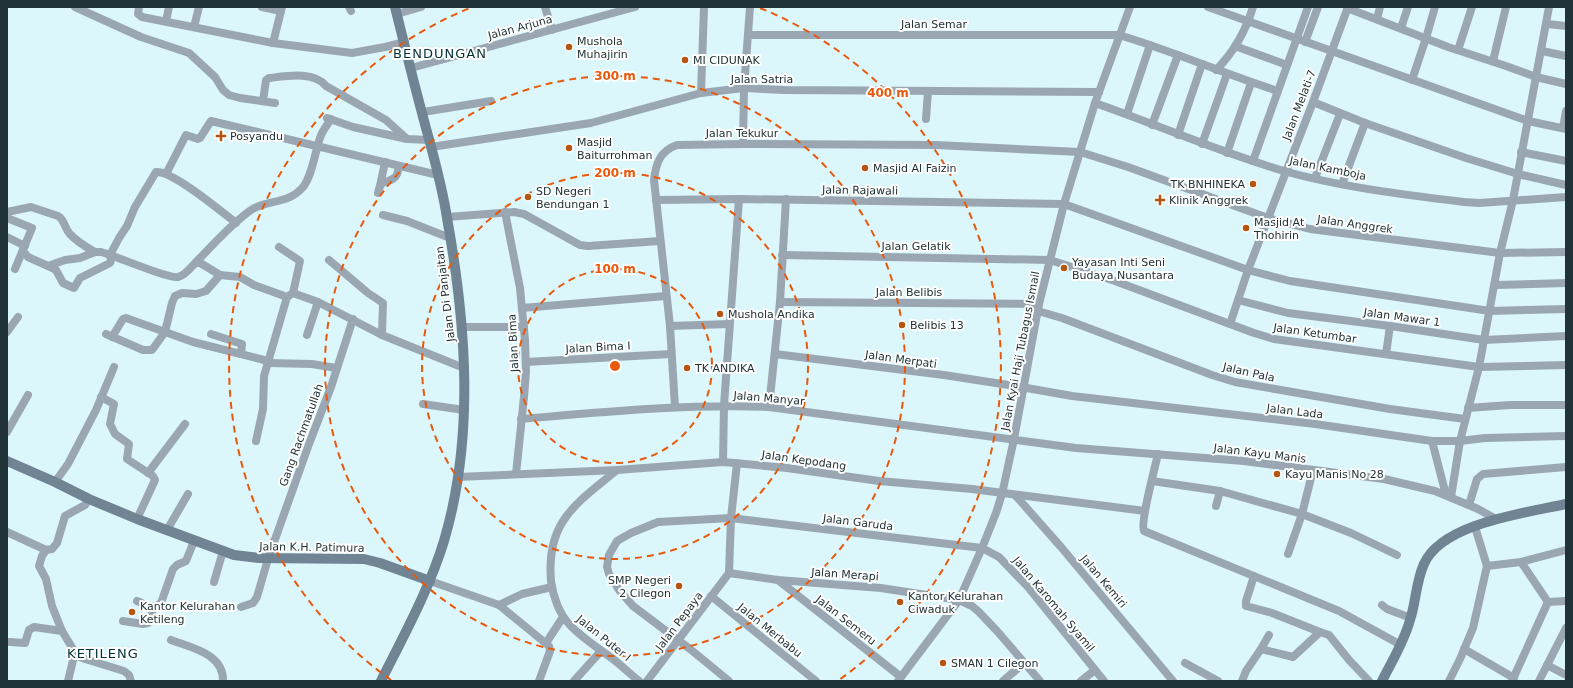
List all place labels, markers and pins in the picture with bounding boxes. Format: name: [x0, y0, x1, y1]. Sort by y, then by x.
place label: Mushola Muhajirin: [577, 35, 628, 61]
marker: Mushola Muhajirin: [564, 42, 574, 52]
place label: MI CIDUNAK: [693, 54, 760, 67]
marker: MI CIDUNAK: [680, 55, 690, 65]
marker: Posyandu: [215, 130, 227, 142]
place label: Posyandu: [230, 130, 283, 143]
place label: Masjid Baiturrohman: [577, 136, 652, 162]
marker: Masjid Baiturrohman: [564, 143, 574, 153]
place label: Masjid Al Faizin: [873, 162, 957, 175]
marker: Masjid Al Faizin: [860, 163, 870, 173]
place label: TK BNHINEKA: [1170, 178, 1245, 191]
marker: TK BNHINEKA: [1248, 179, 1258, 189]
place label: SD Negeri Bendungan 1: [536, 185, 609, 211]
marker: SD Negeri Bendungan 1: [523, 192, 533, 202]
marker: Klinik Anggrek: [1154, 194, 1166, 206]
place label: Klinik Anggrek: [1169, 194, 1249, 207]
place label: Masjid At Thohirin: [1253, 216, 1305, 242]
marker: Masjid At Thohirin: [1241, 223, 1251, 233]
place label: Yayasan Inti Seni Budaya Nusantara: [1071, 256, 1174, 282]
marker: Yayasan Inti Seni Budaya Nusantara: [1059, 263, 1069, 273]
place label: Mushola Andika: [728, 308, 815, 321]
marker: Mushola Andika: [715, 309, 725, 319]
place label: Belibis 13: [910, 319, 964, 332]
marker: Belibis 13: [897, 320, 907, 330]
centre of rings: [608, 359, 622, 373]
place label: TK ANDIKA: [694, 362, 755, 375]
marker: TK ANDIKA: [682, 363, 692, 373]
place label: Kayu Manis No 28: [1285, 468, 1384, 481]
marker: Kayu Manis No 28: [1272, 469, 1282, 479]
place label: SMP Negeri 2 Cilegon: [608, 574, 671, 600]
marker: SMP Negeri 2 Cilegon: [674, 581, 684, 591]
place label: Kantor Kelurahan Ciwaduk: [908, 590, 1003, 616]
marker: Kantor Kelurahan Ciwaduk: [895, 597, 905, 607]
place label: Kantor Kelurahan Ketileng: [140, 600, 235, 626]
marker: Kantor Kelurahan Ketileng: [127, 607, 137, 617]
place label: SMAN 1 Cilegon: [951, 657, 1038, 670]
marker: SMAN 1 Cilegon: [938, 658, 948, 668]

